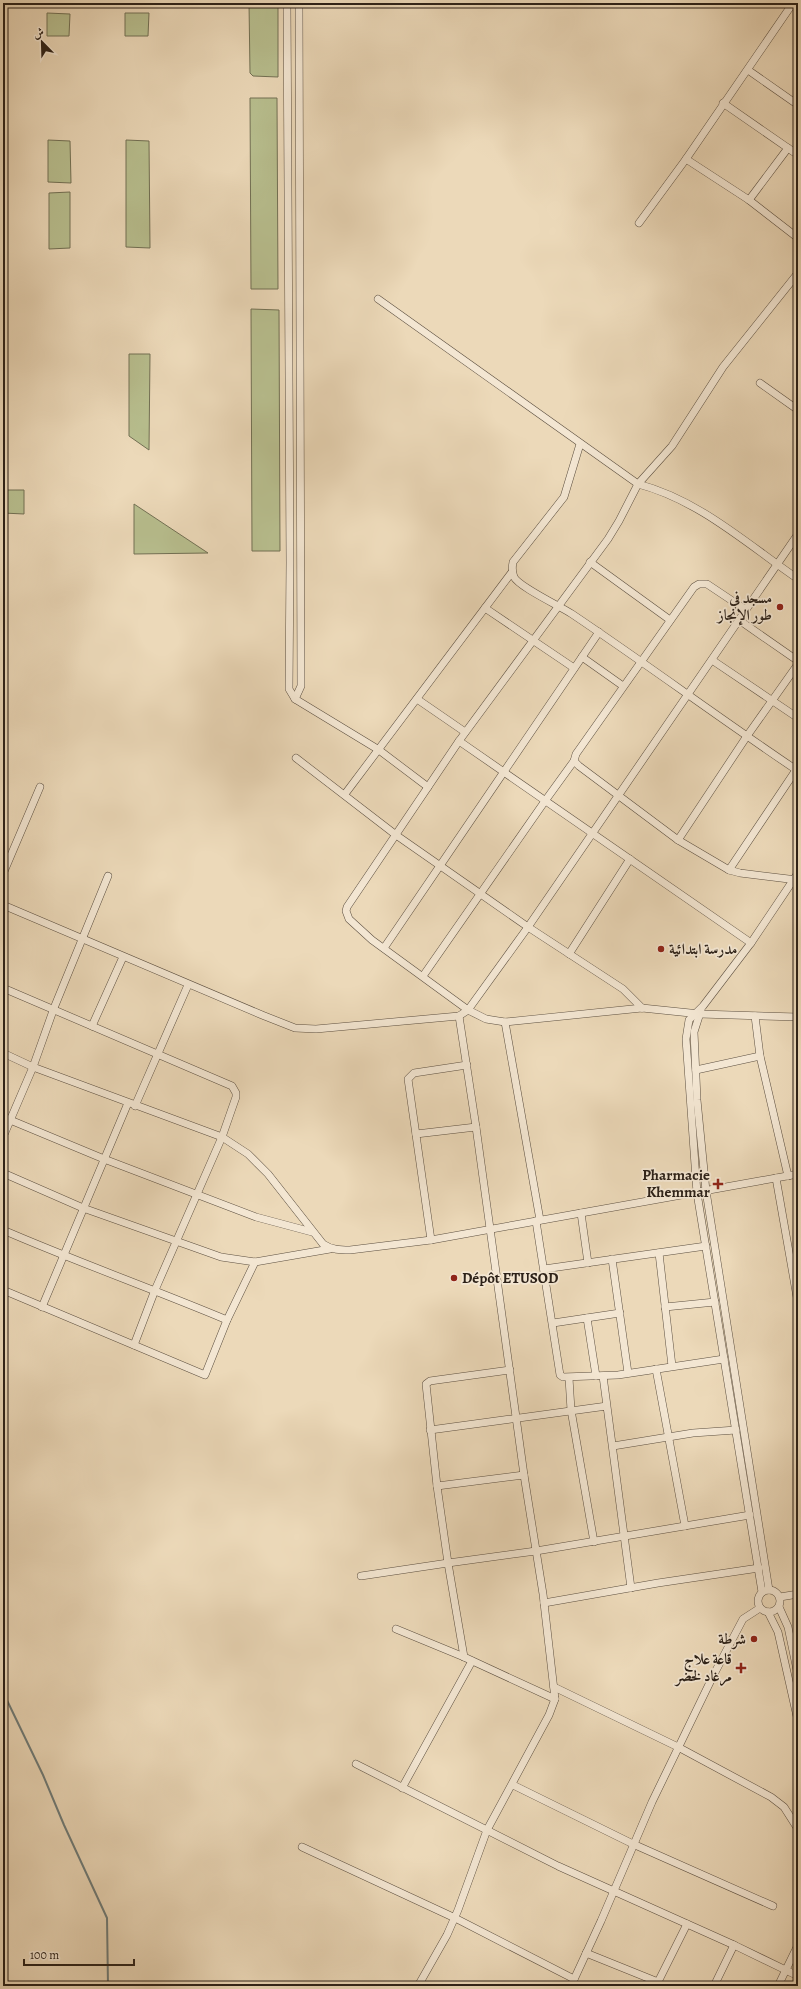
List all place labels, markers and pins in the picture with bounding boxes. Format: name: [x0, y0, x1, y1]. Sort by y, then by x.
place label: مسجد في طور الإنجاز: [716, 588, 772, 626]
marker: مسجد في طور الإنجاز: [775, 602, 785, 612]
place label: مدرسة ابتدائية: [669, 939, 737, 959]
marker: مدرسة ابتدائية: [656, 944, 666, 954]
place label: Pharmacie Khemmar: [642, 1165, 710, 1202]
marker: Pharmacie Khemmar: [713, 1179, 723, 1189]
place label: Dépôt ETUSOD: [462, 1268, 558, 1288]
marker: Dépôt ETUSOD: [449, 1273, 459, 1283]
place label: شرطة: [718, 1629, 746, 1650]
marker: شرطة: [749, 1634, 759, 1644]
place label: قاعة علاج مرغاد لخضر: [674, 1649, 732, 1687]
marker: قاعة علاج مرغاد لخضر: [735, 1662, 747, 1674]

